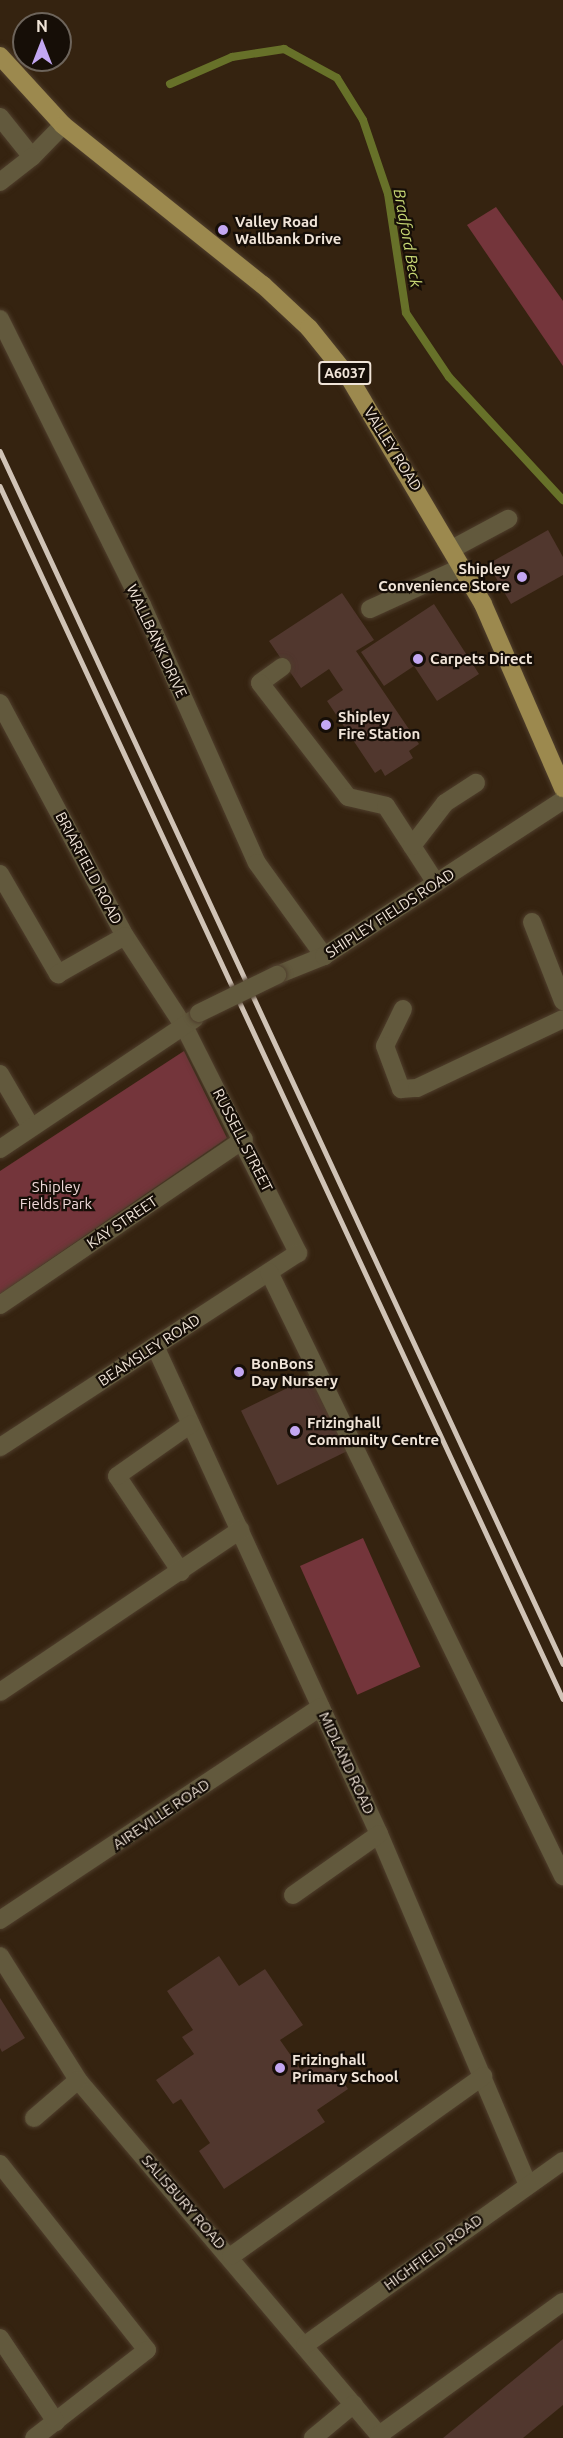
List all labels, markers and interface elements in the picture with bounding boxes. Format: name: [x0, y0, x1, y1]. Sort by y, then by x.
north arrow: [12, 12, 72, 72]
text: N: [36, 17, 48, 35]
water label: Bradford Beck: [390, 187, 426, 289]
place label: Valley Road Wallbank Drive: [235, 212, 341, 247]
marker: Valley Road Wallbank Drive: [216, 223, 230, 237]
road number: A6037: [318, 362, 372, 384]
street label: VALLEY ROAD: [360, 404, 426, 494]
place label: Shipley Convenience Store: [378, 559, 510, 594]
marker: Shipley Convenience Store: [515, 570, 529, 584]
street label: WALLBANK DRIVE: [123, 581, 191, 701]
place label: Carpets Direct: [430, 650, 532, 668]
marker: Carpets Direct: [411, 652, 425, 666]
place label: Shipley Fire Station: [338, 707, 420, 742]
marker: Shipley Fire Station: [319, 718, 333, 732]
street label: BRIARFIELD ROAD: [52, 809, 126, 927]
street label: SHIPLEY FIELDS ROAD: [322, 865, 458, 961]
street label: RUSSELL STREET: [209, 1086, 277, 1194]
park label: Shipley Fields Park: [20, 1177, 92, 1212]
street label: KAY STREET: [83, 1192, 161, 1252]
street label: BEAMSLEY ROAD: [95, 1310, 203, 1390]
place label: BonBons Day Nursery: [251, 1354, 338, 1389]
marker: BonBons Day Nursery: [232, 1365, 246, 1379]
place label: Frizinghall Community Centre: [307, 1413, 439, 1448]
marker: Frizinghall Community Centre: [288, 1424, 302, 1438]
street label: MIDLAND ROAD: [315, 1709, 379, 1817]
street label: AIREVILLE ROAD: [109, 1775, 213, 1853]
place label: Frizinghall Primary School: [292, 2050, 398, 2085]
marker: Frizinghall Primary School: [273, 2061, 287, 2075]
street label: SALISBURY ROAD: [138, 2151, 230, 2253]
street label: HIGHFIELD ROAD: [380, 2210, 486, 2294]

